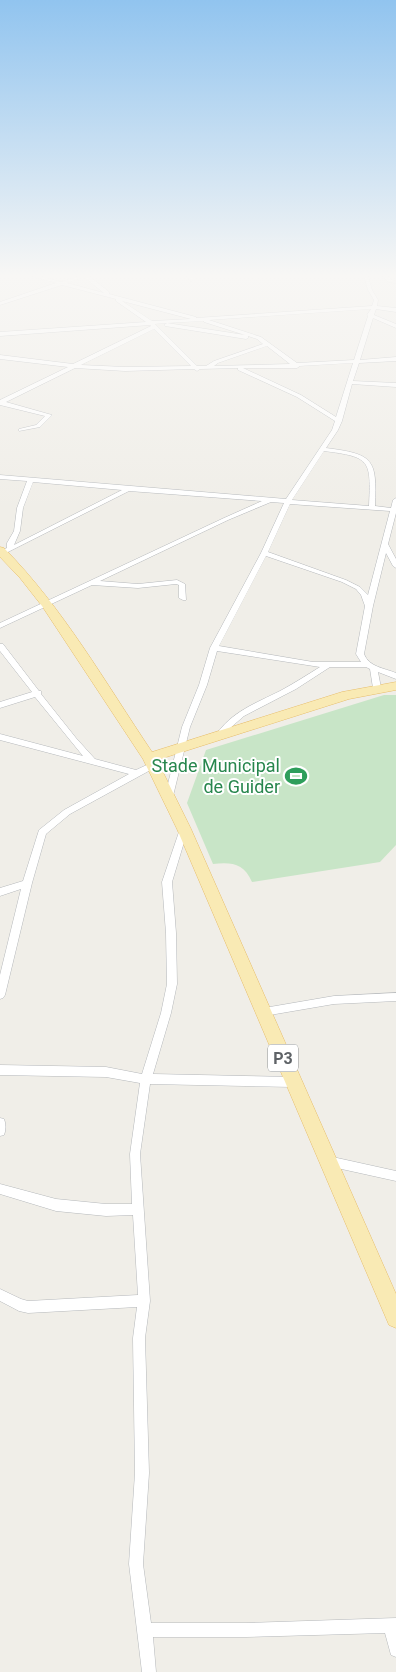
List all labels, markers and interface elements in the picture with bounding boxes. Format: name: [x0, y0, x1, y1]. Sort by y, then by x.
place label: Stade Municipal de Guider: [151, 755, 280, 797]
sports icon: Stade Municipal de Guider: [283, 763, 309, 789]
road number: P3: [268, 1044, 298, 1072]

